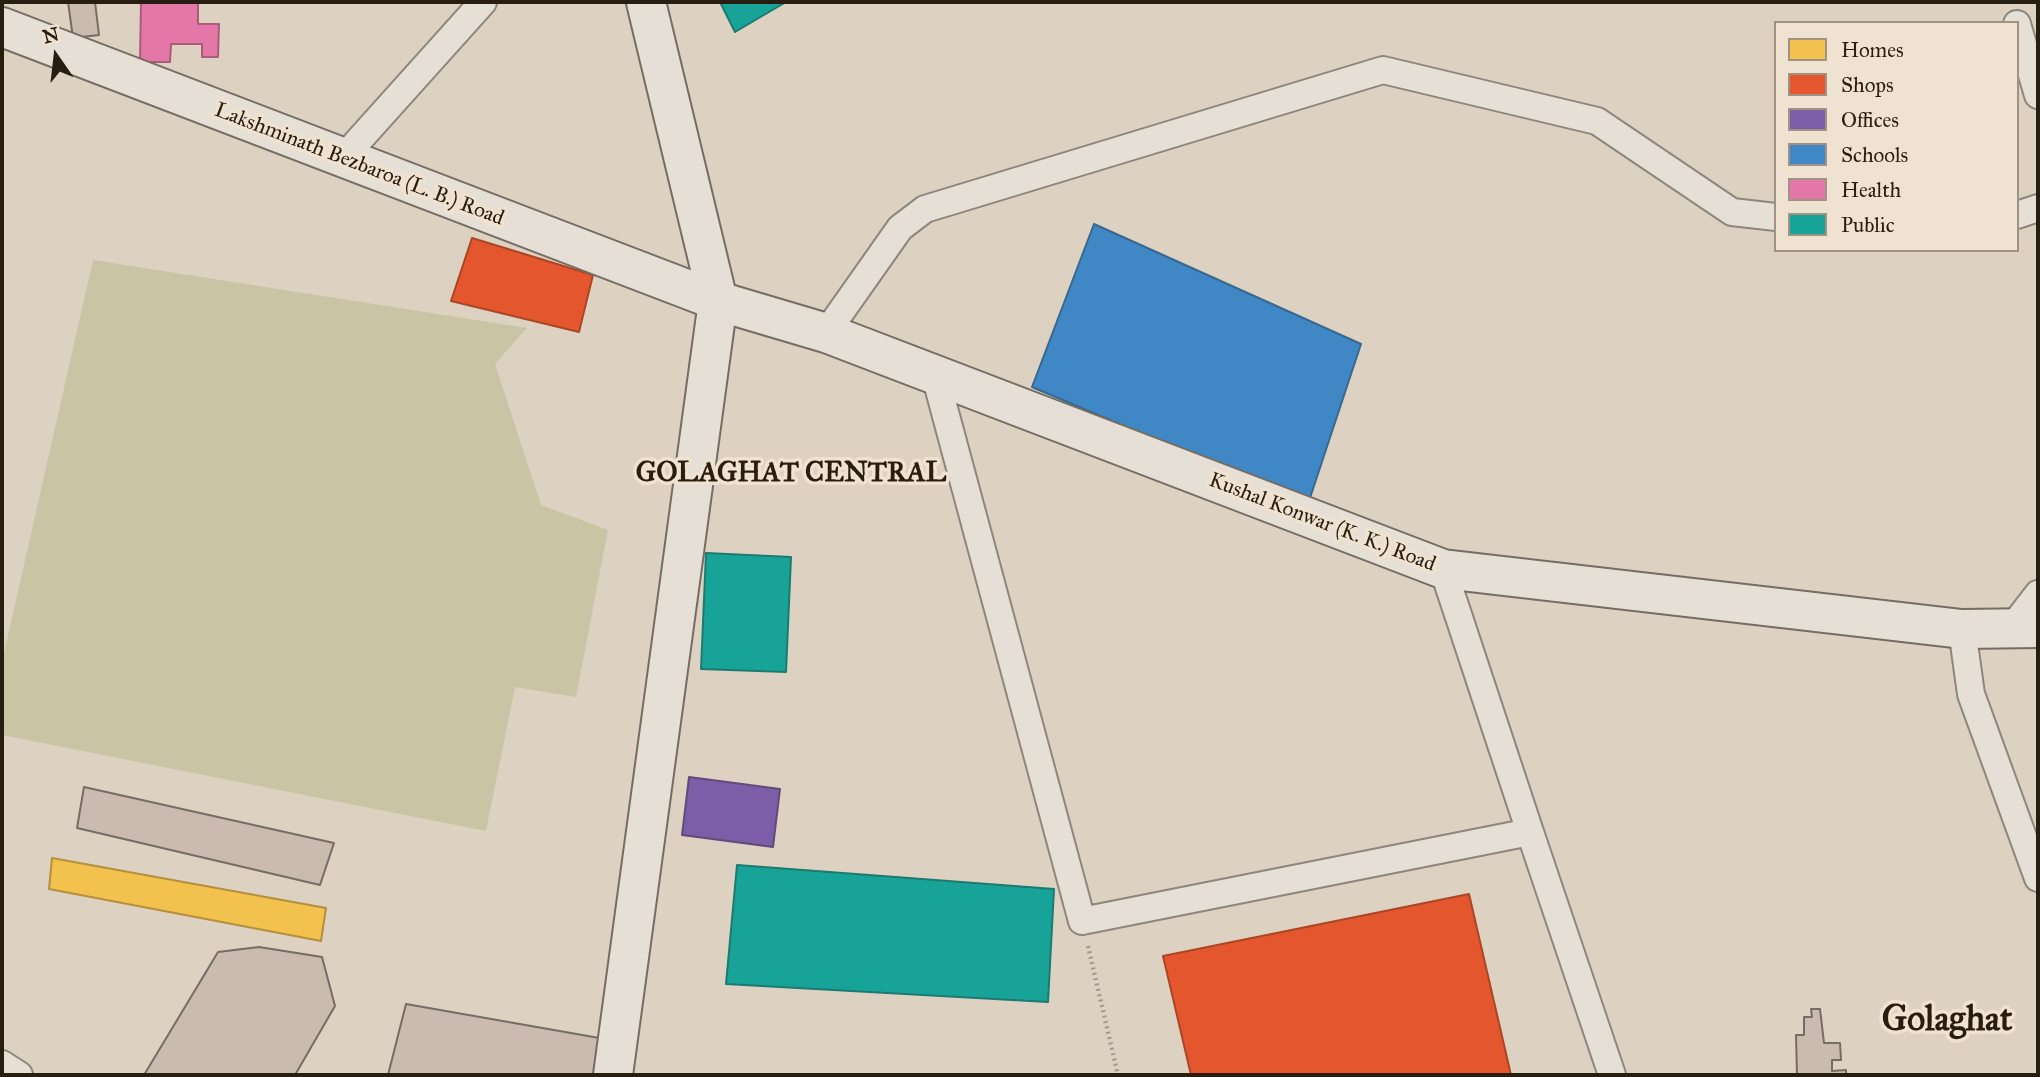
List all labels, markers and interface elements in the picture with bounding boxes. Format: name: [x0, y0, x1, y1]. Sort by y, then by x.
north arrow: [21, 21, 91, 91]
legend: [1774, 21, 2019, 252]
text: N: [40, 22, 61, 48]
text: Homes: [1841, 37, 1904, 63]
text: Shops: [1841, 72, 1894, 98]
street label: Lakshminath Bezbaroa (L. B.) Road: [211, 98, 507, 232]
text: Offices: [1841, 107, 1899, 133]
text: Schools: [1841, 142, 1908, 168]
text: Health: [1841, 177, 1901, 203]
text: Public: [1841, 212, 1895, 238]
district label: GOLAGHAT CENTRAL: [636, 457, 946, 491]
street label: Kushal Konwar (K. K.) Road: [1205, 468, 1439, 578]
district label: Golaghat: [1882, 1000, 2012, 1042]

